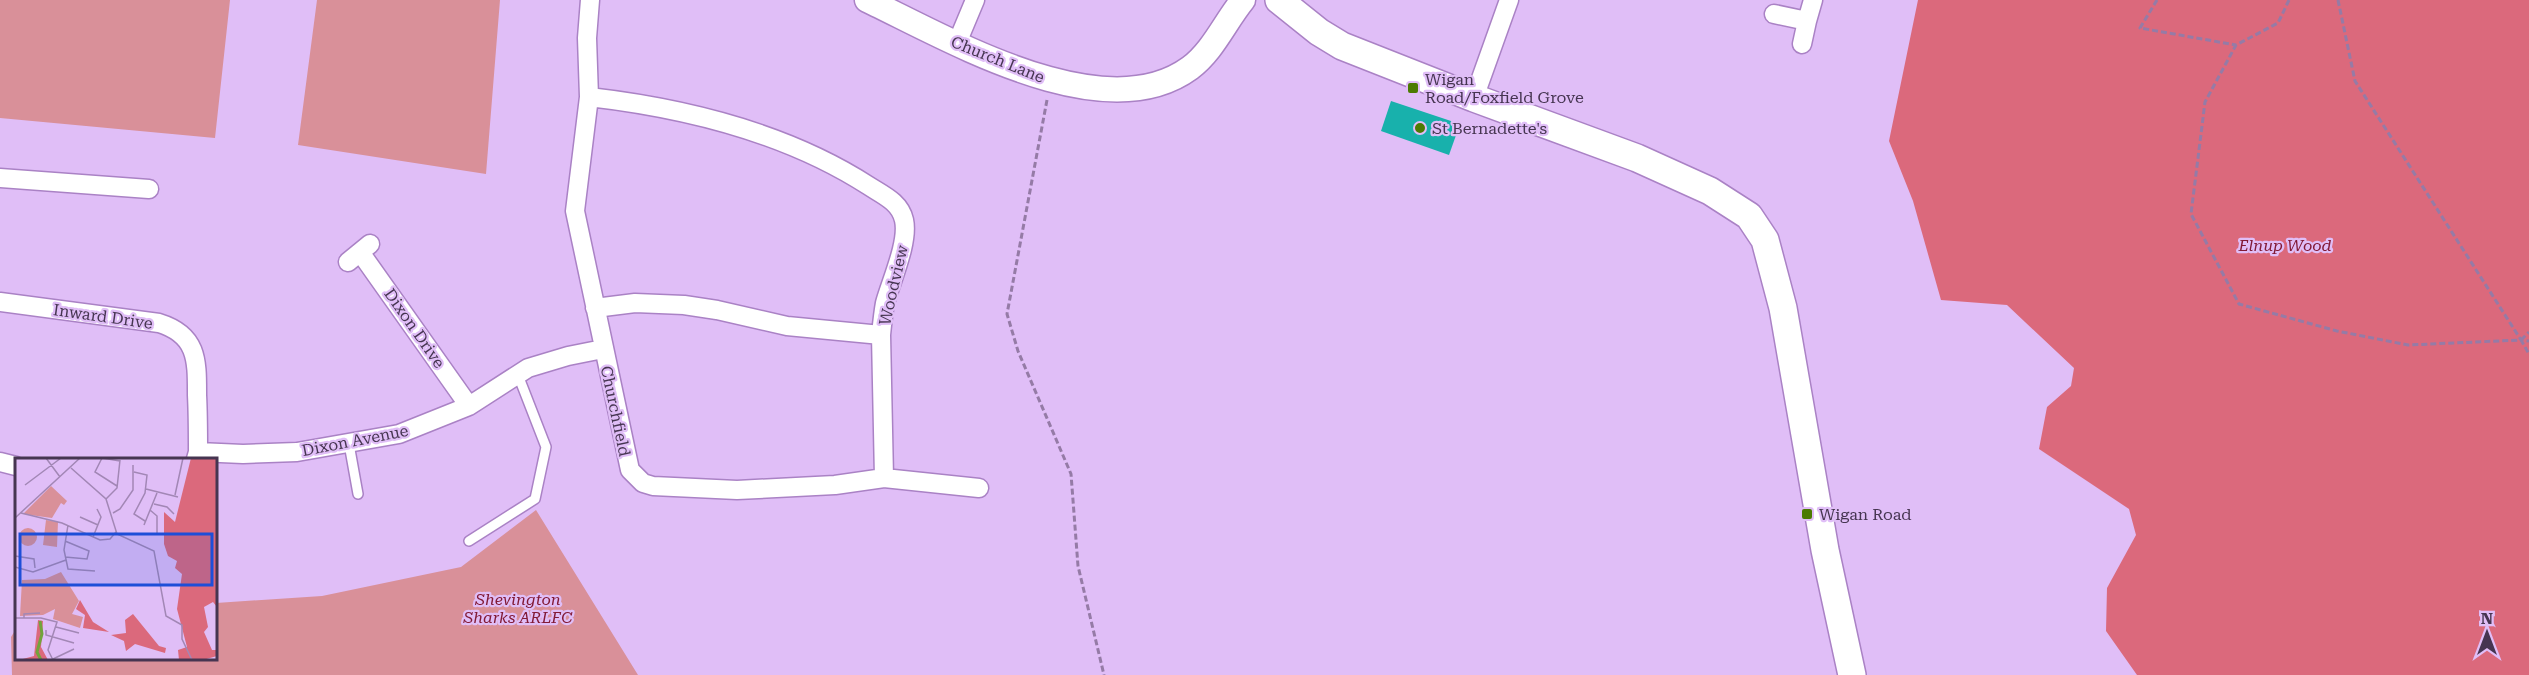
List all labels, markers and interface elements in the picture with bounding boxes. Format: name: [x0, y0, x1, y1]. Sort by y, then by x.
street label: Church Lane: [948, 32, 1048, 87]
place label: Wigan Road/Foxfield Grove: [1425, 70, 1584, 107]
marker: Wigan Road/Foxfield Grove: [1406, 81, 1420, 95]
place label: St Bernadette's: [1432, 119, 1548, 138]
marker: St Bernadette's: [1413, 121, 1427, 135]
park label: Elnup Wood: [2237, 236, 2332, 255]
street label: Woodview: [875, 242, 912, 327]
street label: Dixon Drive: [380, 285, 449, 372]
street label: Inward Drive: [52, 300, 154, 333]
street label: Churchfield: [597, 364, 634, 458]
street label: Dixon Avenue: [300, 421, 410, 460]
inset map: [15, 458, 218, 660]
place label: Wigan Road: [1819, 505, 1912, 524]
marker: Wigan Road: [1800, 507, 1814, 521]
park label: Shevington Sharks ARLFC: [463, 590, 573, 627]
north arrow: [2457, 603, 2517, 663]
text: N: [2481, 609, 2493, 628]

